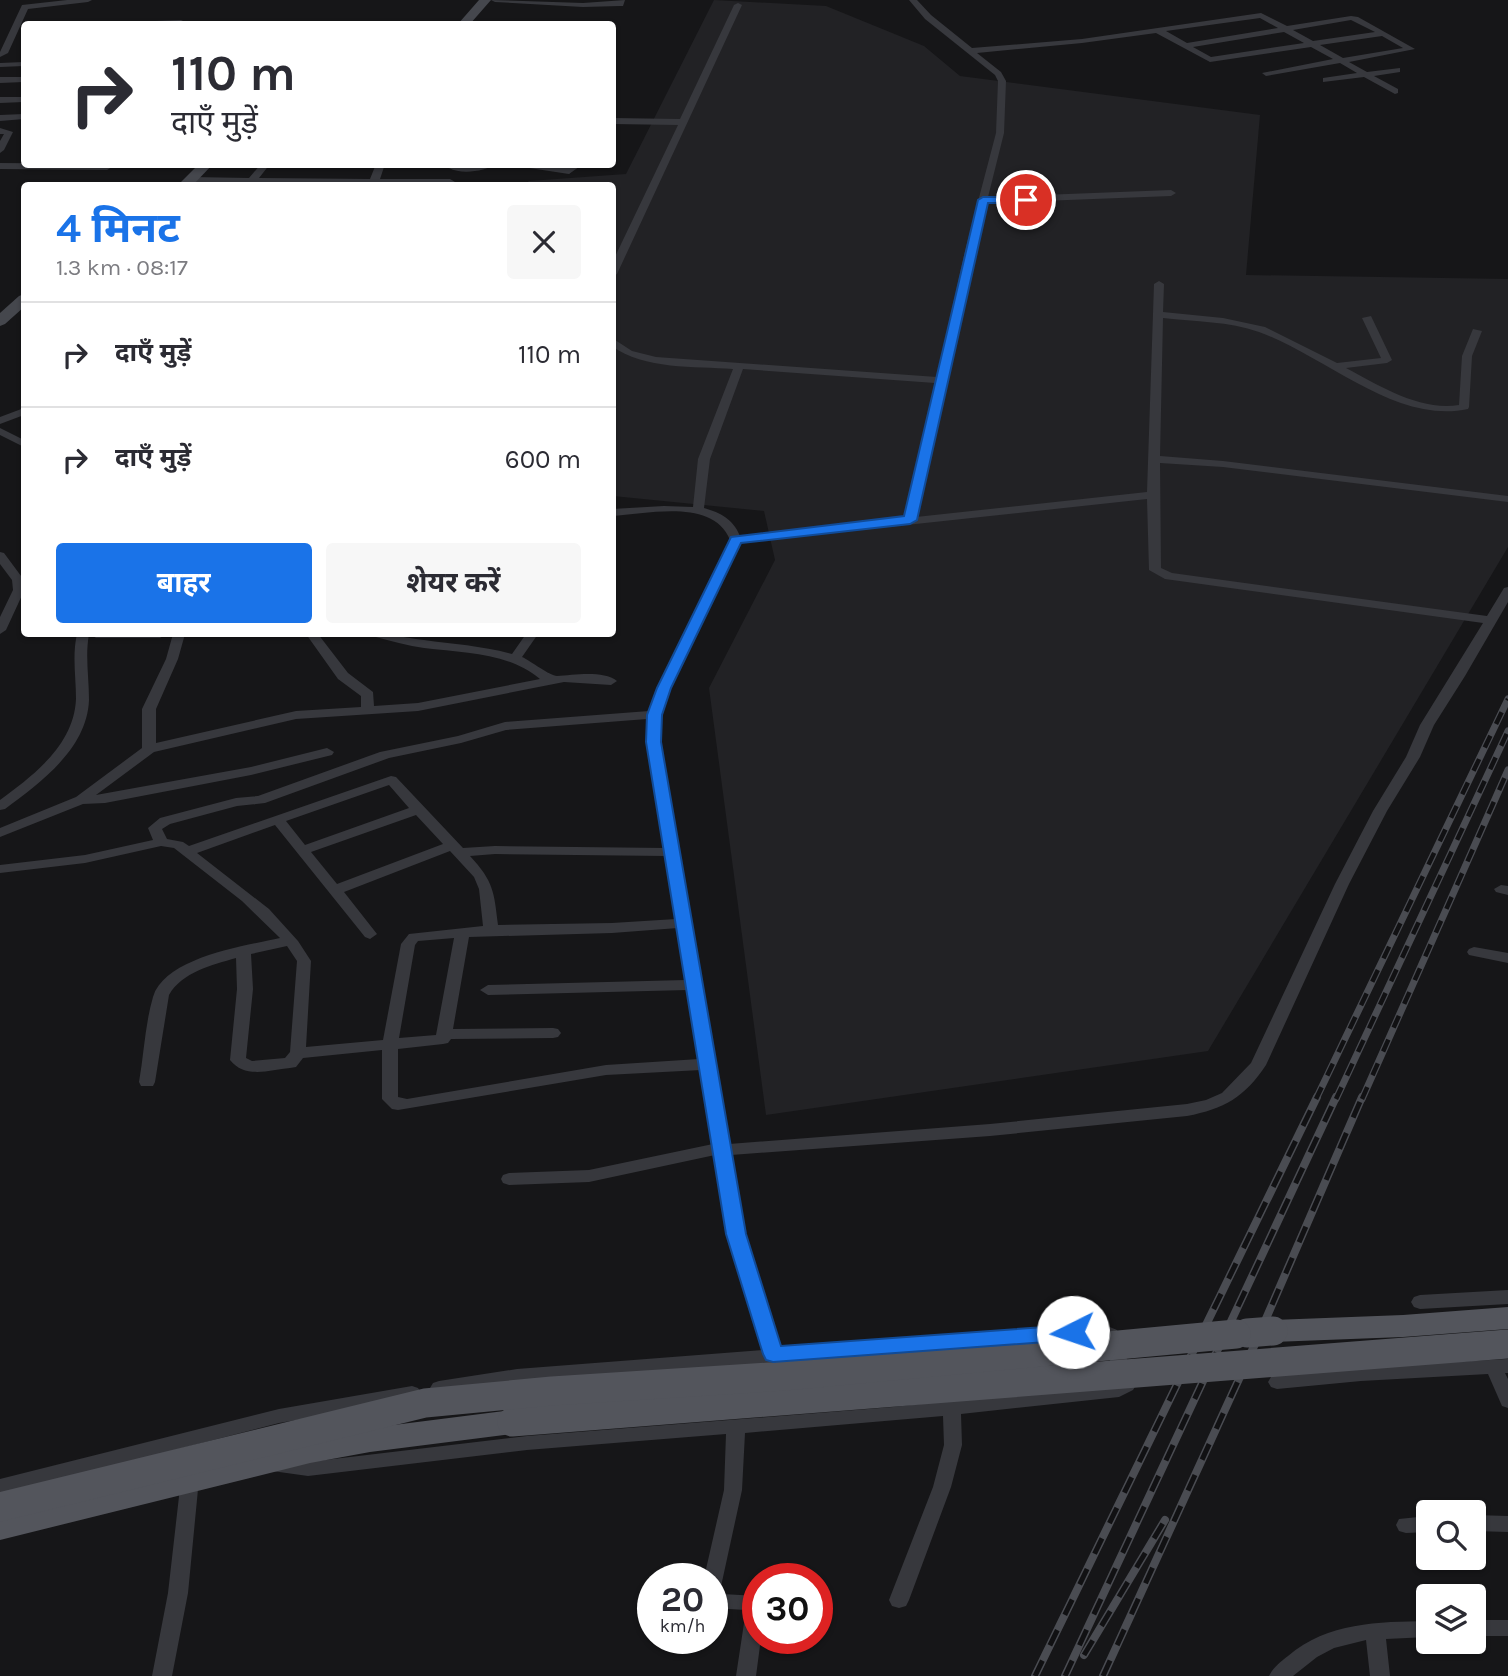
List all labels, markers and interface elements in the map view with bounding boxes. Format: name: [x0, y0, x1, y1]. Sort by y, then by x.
text: 110 m: [171, 45, 296, 102]
icon: right: [56, 49, 147, 140]
text: दाएँ मुड़ें: [171, 104, 258, 141]
pin: [996, 170, 1056, 230]
icon: arrive: [1007, 181, 1045, 219]
text: 4 मिनट: [56, 203, 180, 253]
button: close: [507, 205, 581, 279]
text: 1.3 km · 08:17: [56, 254, 188, 281]
icon: right: [56, 336, 94, 374]
text: दाएँ मुड़ें: [115, 337, 191, 368]
text: 110 m: [518, 339, 581, 370]
icon: right: [56, 441, 94, 479]
text: दाएँ मुड़ें: [115, 442, 191, 473]
text: 600 m: [505, 444, 581, 475]
button: बाहर: [56, 543, 312, 623]
button: शेयर करें: [326, 543, 581, 623]
position arrow: [1036, 1295, 1110, 1369]
map controls: [1416, 1500, 1486, 1654]
button: search: [1416, 1500, 1486, 1570]
speed limit sign: 30: [742, 1563, 833, 1654]
text: 20: [661, 1579, 704, 1620]
button: layers: [1416, 1584, 1486, 1654]
text: km/h: [660, 1615, 705, 1637]

